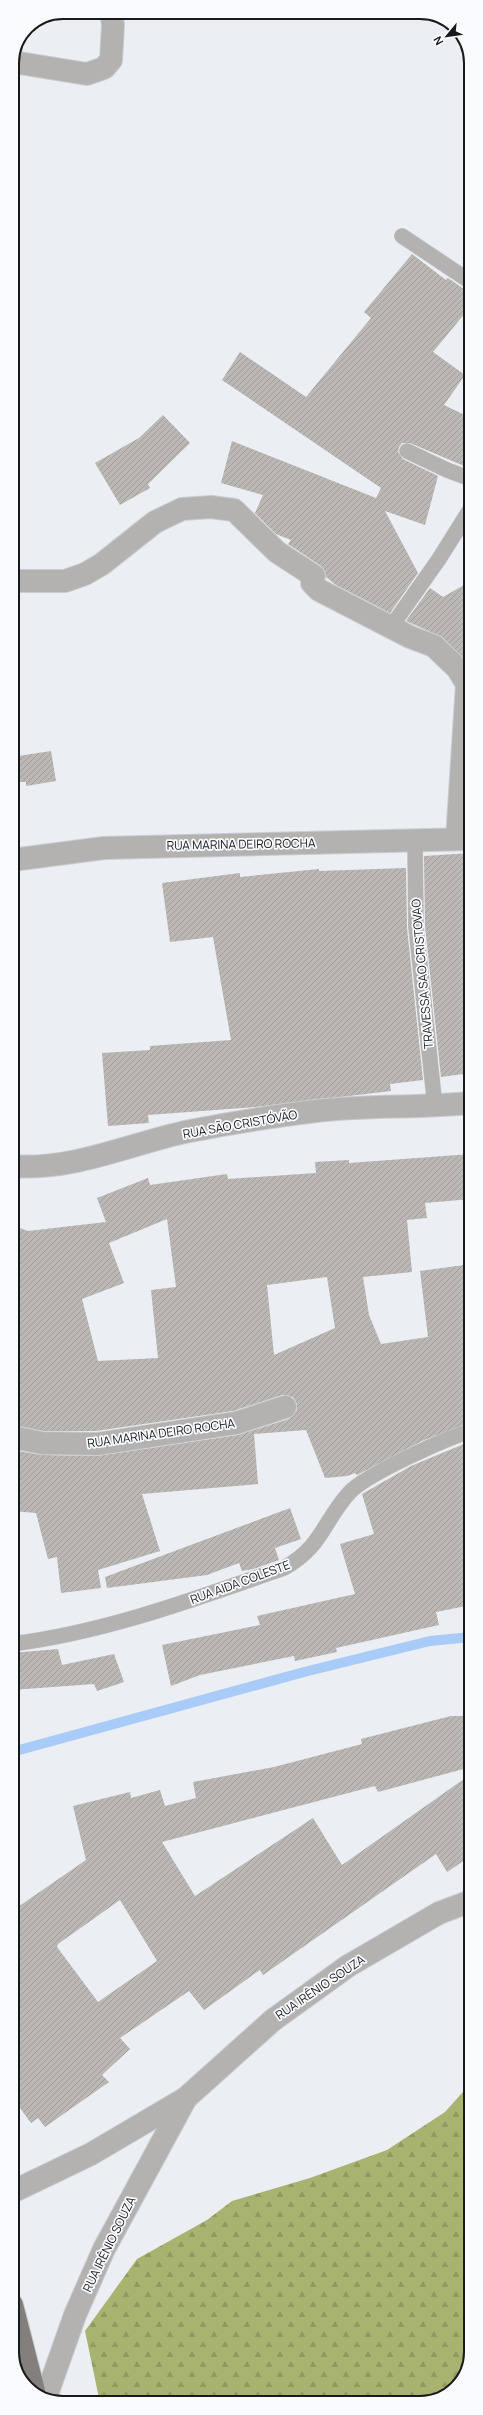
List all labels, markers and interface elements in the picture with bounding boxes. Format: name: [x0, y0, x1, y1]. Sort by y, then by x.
north arrow: [427, 16, 467, 56]
text: N: [429, 34, 446, 48]
street label: RUA MARINA DEIRO ROCHA: [166, 834, 316, 854]
street label: TRAVESSA SAO CRISTOVAO: [407, 898, 437, 1050]
street label: RUA SÃO CRISTÓVÃO: [182, 1106, 299, 1142]
street label: RUA MARINA DEIRO ROCHA: [86, 1414, 236, 1452]
street label: RUA AIDA COLESTE: [188, 1556, 292, 1608]
street label: RUA IRÊNIO SOUZA: [272, 1951, 368, 2023]
street label: RUA IRÊNIO SOUZA: [78, 2193, 140, 2295]

